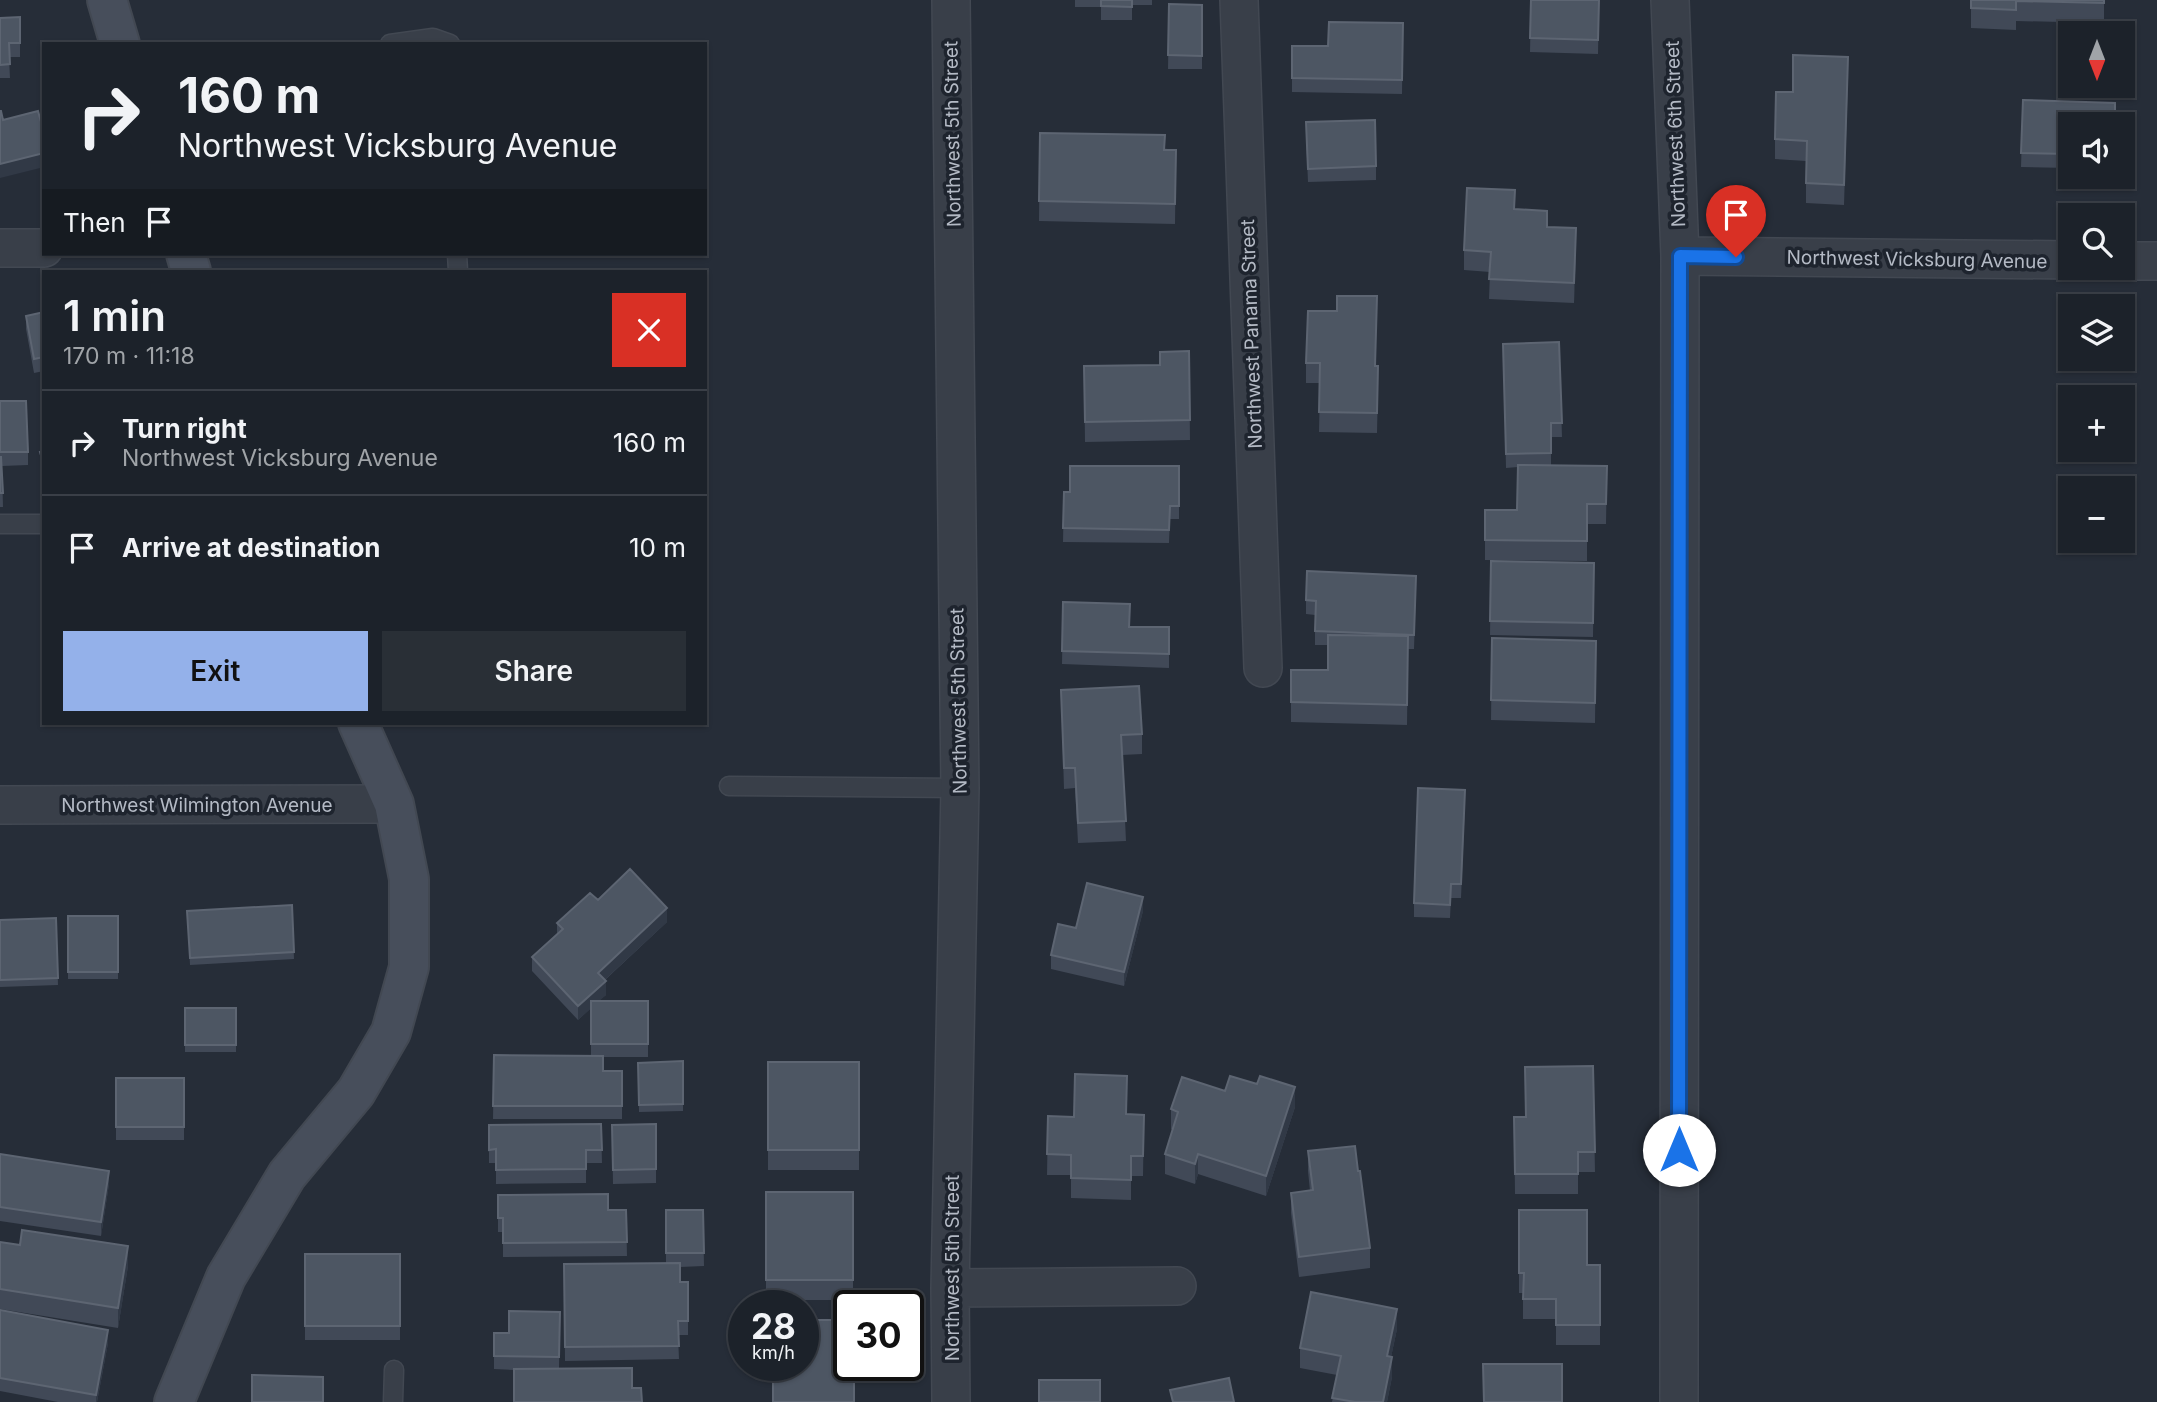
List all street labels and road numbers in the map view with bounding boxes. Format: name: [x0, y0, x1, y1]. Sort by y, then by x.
street label: Northwest 6th Street: [1661, 40, 1690, 228]
street label: Northwest 5th Street: [939, 41, 966, 227]
street label: Northwest Panama Street: [1236, 219, 1267, 449]
street label: Northwest Vicksburg Avenue: [1786, 246, 2048, 273]
street label: Northwest 5th Street: [945, 608, 972, 794]
street label: Northwest Wilmington Avenue: [61, 794, 333, 817]
street label: Northwest 5th Street: [941, 1175, 964, 1361]

